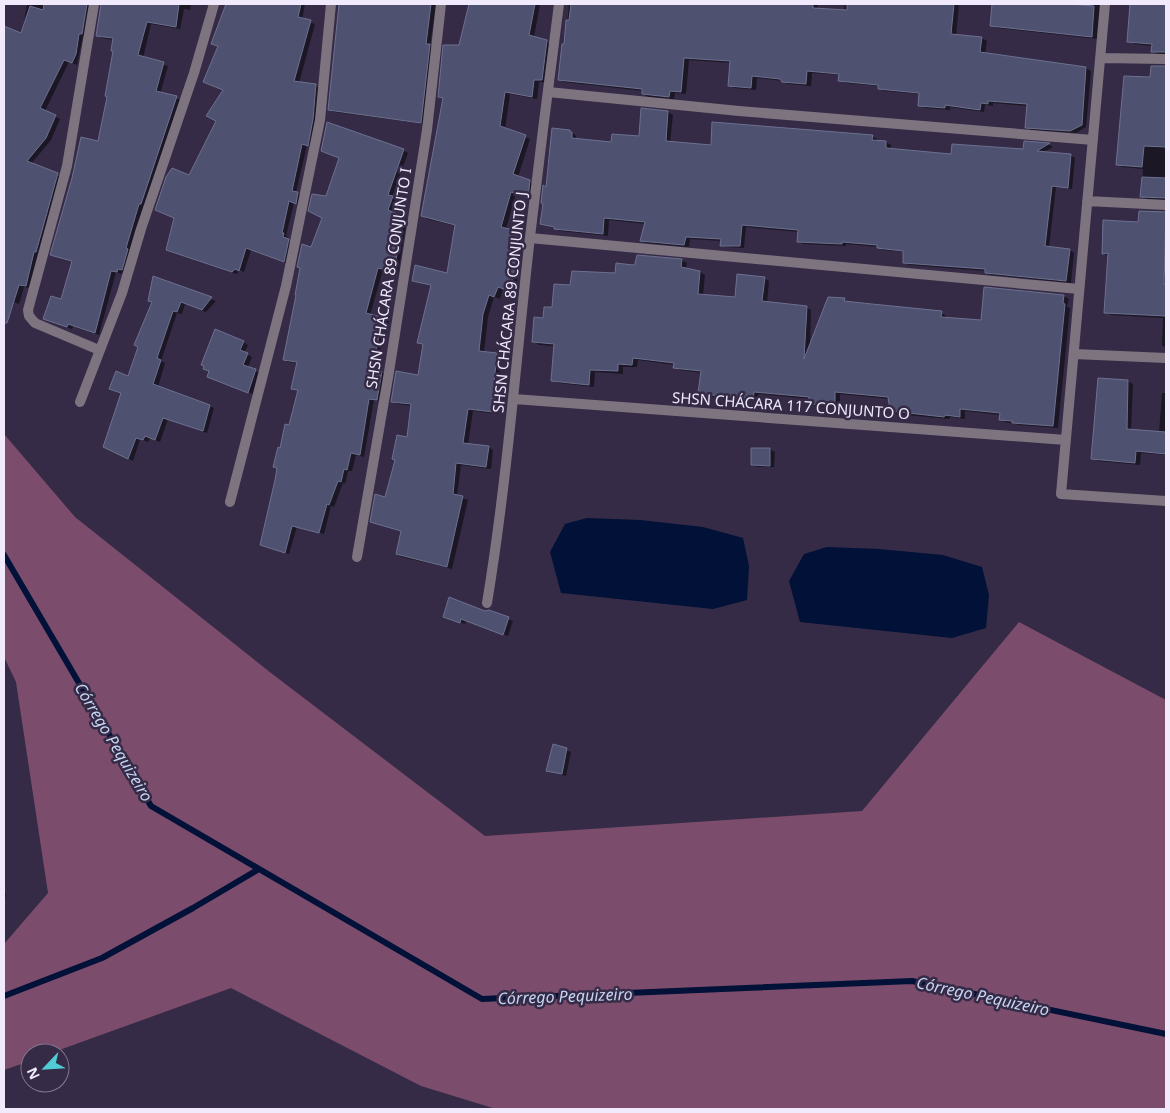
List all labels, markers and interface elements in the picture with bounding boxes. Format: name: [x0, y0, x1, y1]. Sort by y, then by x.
street label: SHSN CHÁCARA 89 CONJUNTO I: [361, 166, 415, 390]
street label: SHSN CHÁCARA 89 CONJUNTO J: [487, 190, 531, 414]
street label: SHSN CHÁCARA 117 CONJUNTO O: [671, 387, 911, 423]
water label: Córrego Pequizeiro: [70, 678, 158, 806]
water label: Córrego Pequizeiro: [915, 971, 1051, 1021]
water label: Córrego Pequizeiro: [497, 983, 633, 1009]
north arrow: [20, 1043, 70, 1093]
text: N: [22, 1065, 44, 1083]

